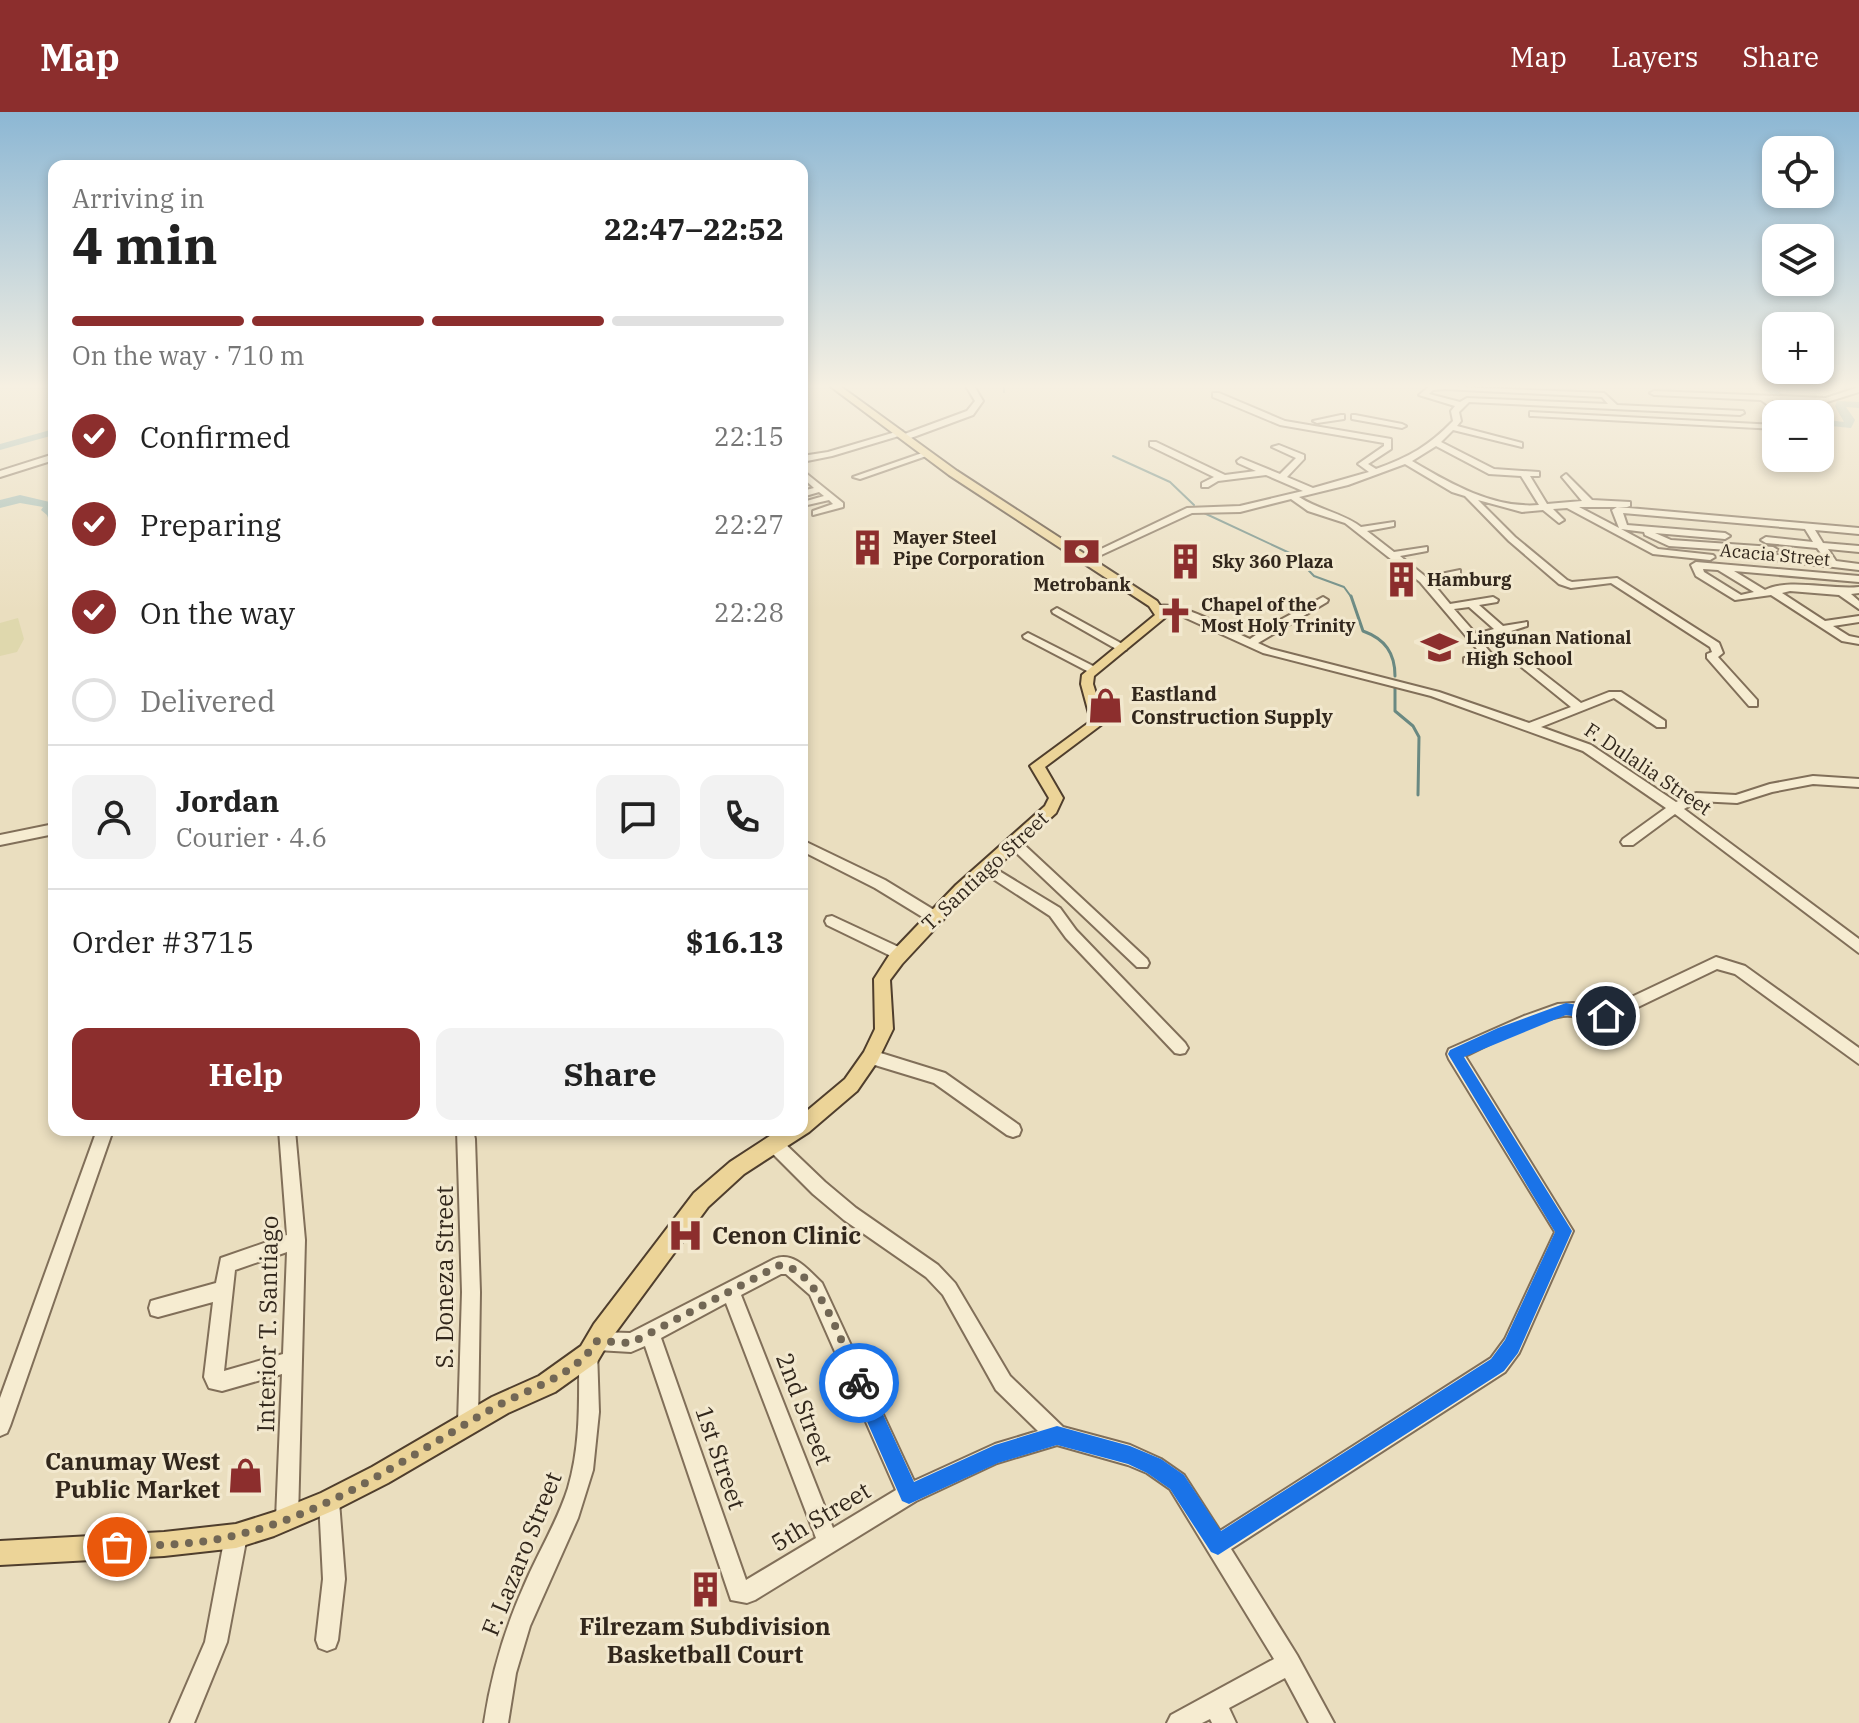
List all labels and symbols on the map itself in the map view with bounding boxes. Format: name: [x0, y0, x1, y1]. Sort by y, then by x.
place label: Mayer Steel Pipe Corporation: [893, 526, 1045, 570]
building icon: Mayer Steel Pipe Corporation: [848, 529, 886, 567]
bank icon: Metrobank: [1063, 532, 1101, 570]
street label: Acacia Street: [1719, 538, 1831, 571]
building icon: Sky 360 Plaza: [1167, 543, 1205, 581]
place label: Sky 360 Plaza: [1212, 550, 1333, 573]
building icon: Hamburg: [1382, 561, 1420, 599]
place label: Hamburg: [1427, 568, 1512, 591]
place label: Metrobank: [1033, 573, 1131, 596]
place label: Chapel of the Most Holy Trinity: [1201, 593, 1356, 637]
church icon: Chapel of the Most Holy Trinity: [1156, 596, 1194, 634]
place label: Lingunan National High School: [1466, 626, 1631, 670]
school or university icon: Lingunan National High School: [1421, 629, 1459, 667]
place label: Eastland Construction Supply: [1131, 680, 1333, 730]
shop icon: Eastland Construction Supply: [1086, 687, 1124, 725]
street label: F. Dulalia Street: [1579, 716, 1717, 821]
street label: T. Santiago Street: [915, 805, 1054, 936]
pin: [1572, 982, 1640, 1050]
street label: S. Doneza Street: [428, 1186, 460, 1368]
street label: Interior T. Santiago: [249, 1215, 285, 1433]
hospital icon: Cenon Clinic: [667, 1217, 705, 1255]
place label: Cenon Clinic: [712, 1219, 861, 1251]
courier: [819, 1343, 899, 1423]
street label: 2nd Street: [769, 1348, 841, 1469]
street label: 1st Street: [688, 1402, 754, 1514]
place label: Canumay West Public Market: [45, 1445, 220, 1505]
shop icon: Canumay West Public Market: [227, 1457, 265, 1495]
street label: F. Lazaro Street: [474, 1467, 569, 1640]
street label: 5th Street: [765, 1474, 876, 1558]
pin: [83, 1513, 151, 1581]
building icon: Filrezam Subdivision Basketball Court: [686, 1571, 724, 1609]
place label: Filrezam Subdivision Basketball Court: [579, 1610, 831, 1670]

